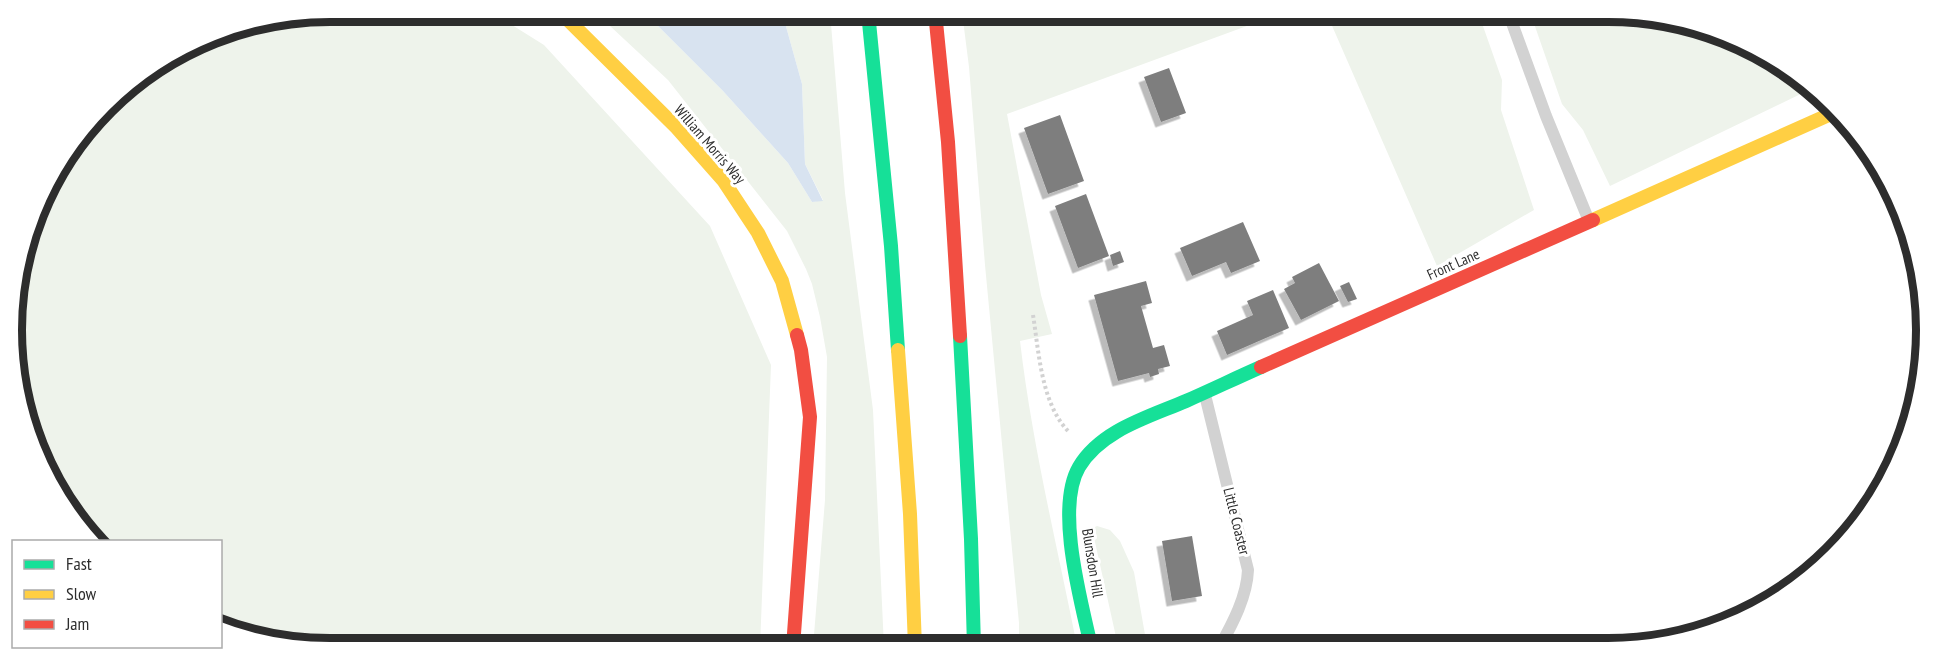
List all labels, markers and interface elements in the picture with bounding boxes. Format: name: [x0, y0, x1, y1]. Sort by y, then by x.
street label: William Morris Way: [670, 100, 750, 188]
street label: Front Lane: [1424, 244, 1482, 284]
street label: Little Coaster: [1219, 485, 1255, 558]
street label: Blunsdon Hill: [1078, 527, 1108, 599]
legend: [12, 540, 222, 648]
text: Fast: [66, 552, 92, 575]
text: Slow: [66, 582, 97, 605]
text: Jam: [65, 612, 89, 635]

